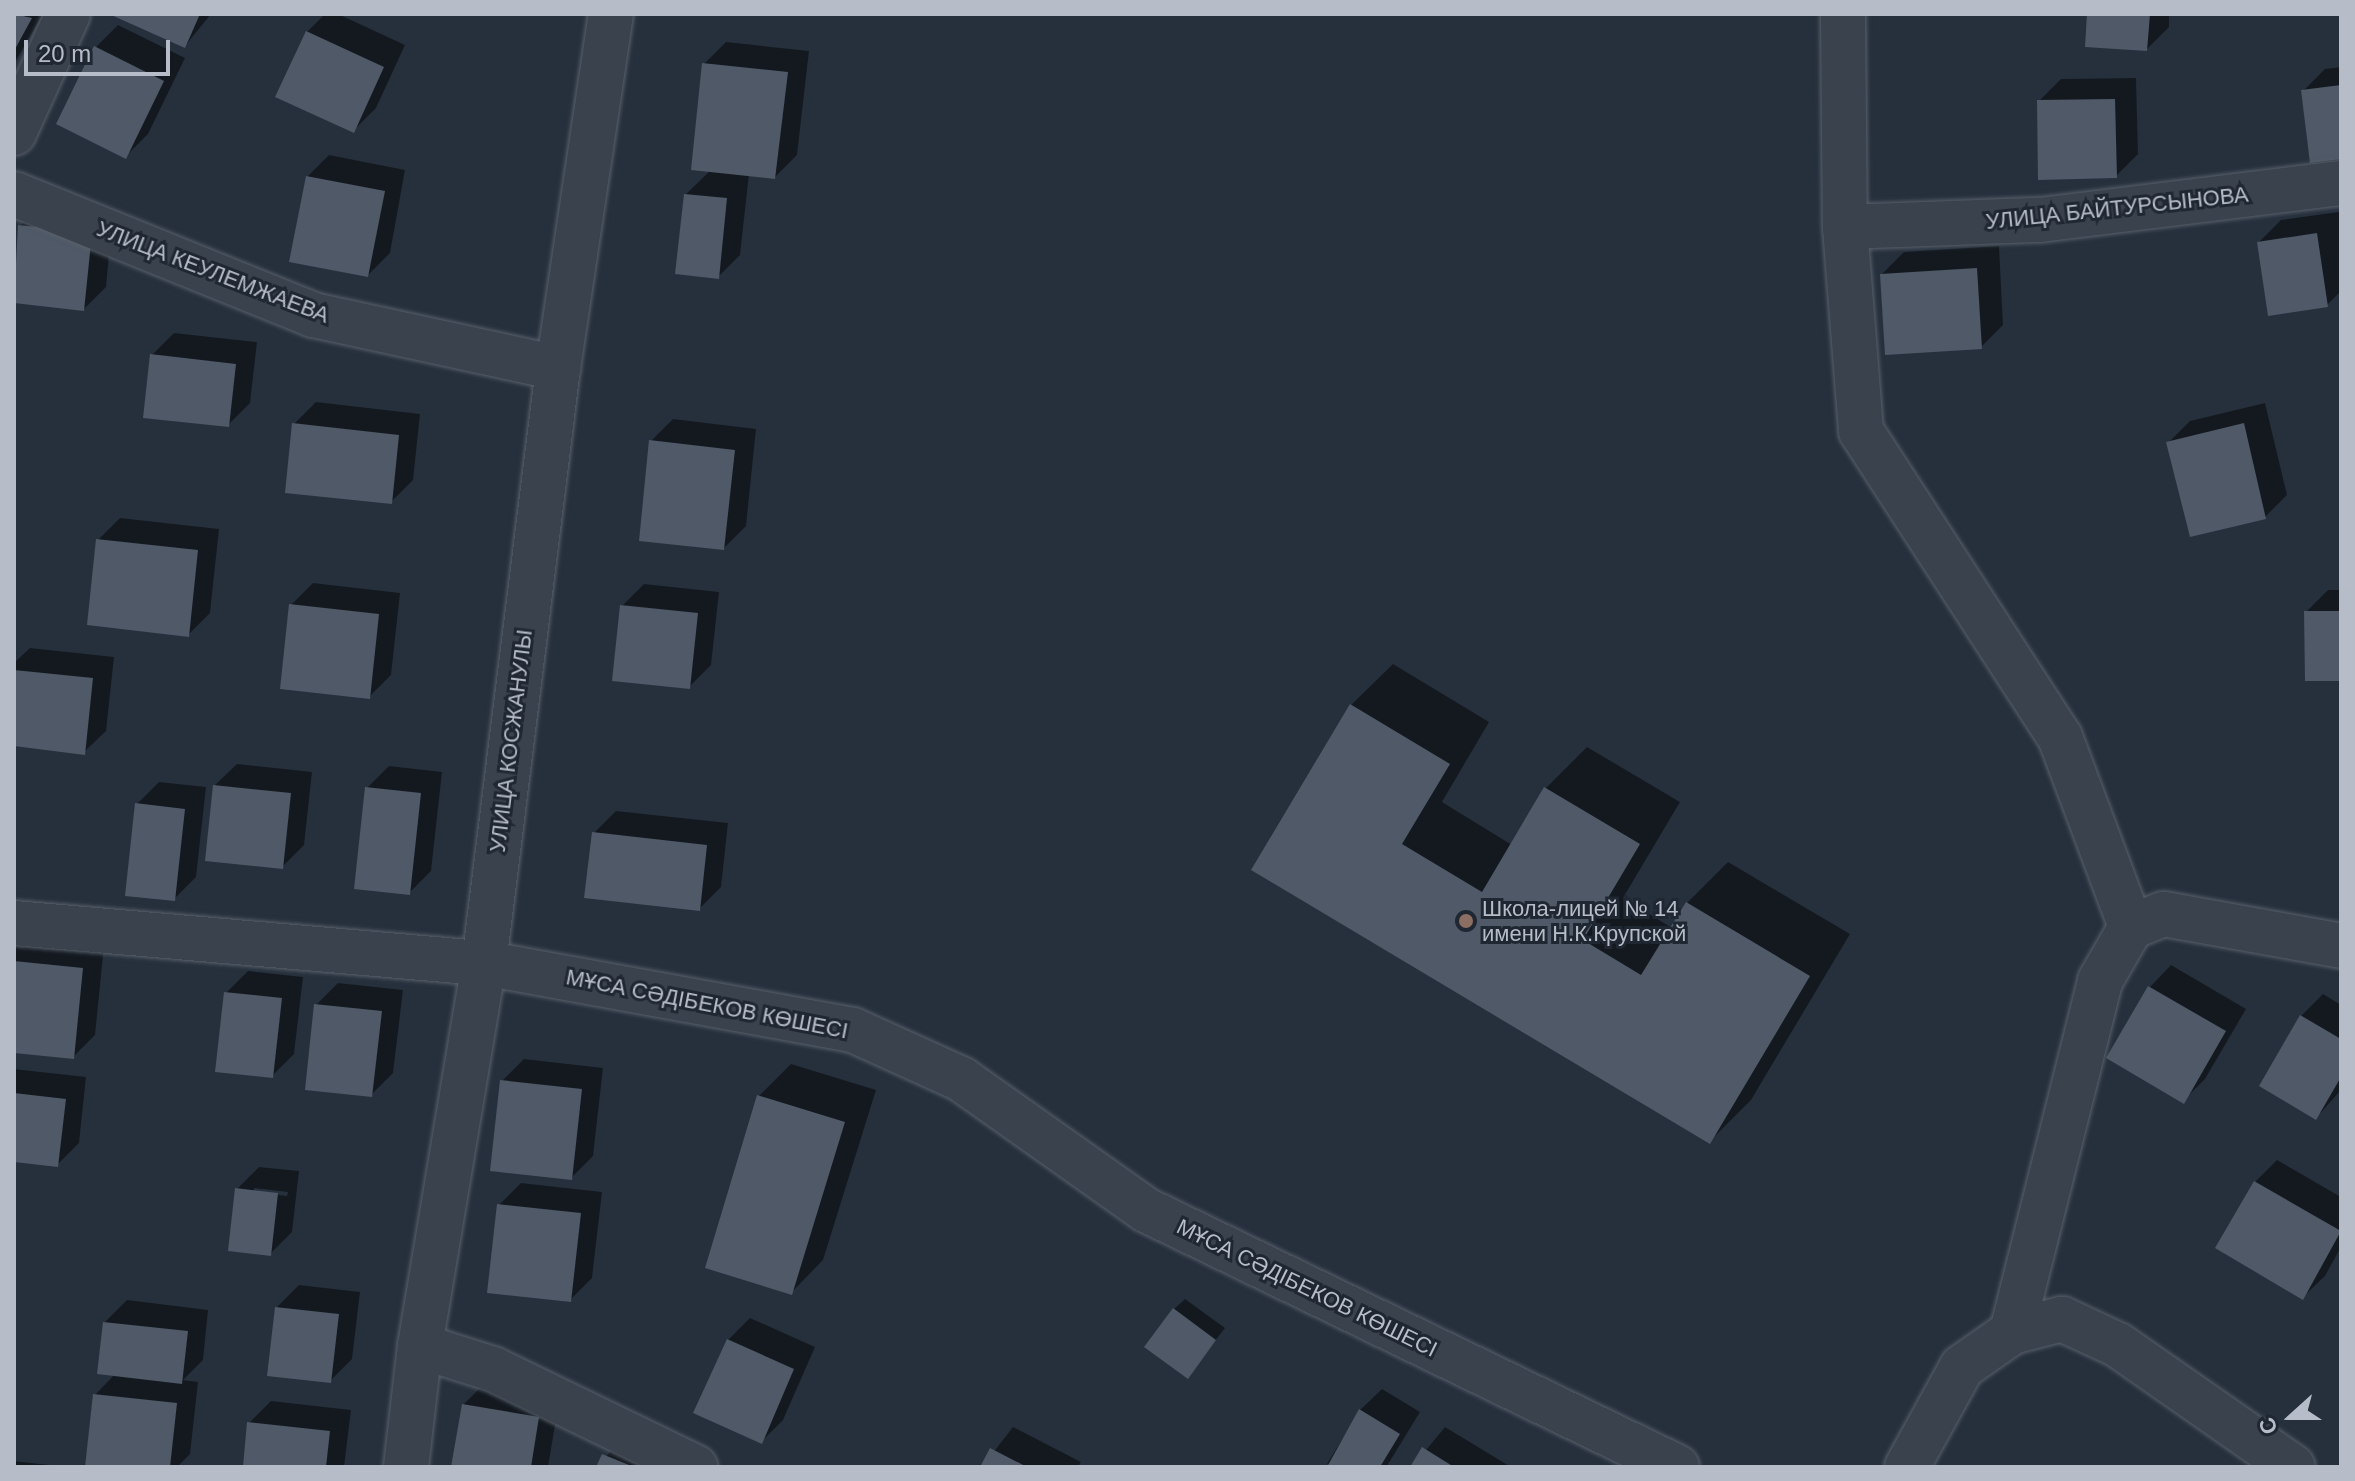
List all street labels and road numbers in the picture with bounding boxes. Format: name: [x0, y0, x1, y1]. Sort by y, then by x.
street label: УЛИЦА БАЙТУРСЫНОВА: [1984, 181, 2250, 235]
street label: УЛИЦА КЕУЛЕМЖАЕВА: [93, 215, 333, 329]
street label: УЛИЦА КОСЖАНУЛЫ: [484, 628, 538, 854]
street label: МҰСА СӘДІБЕКОВ КӨШЕСІ: [564, 964, 850, 1044]
street label: МҰСА СӘДІБЕКОВ КӨШЕСІ: [1172, 1213, 1442, 1363]

